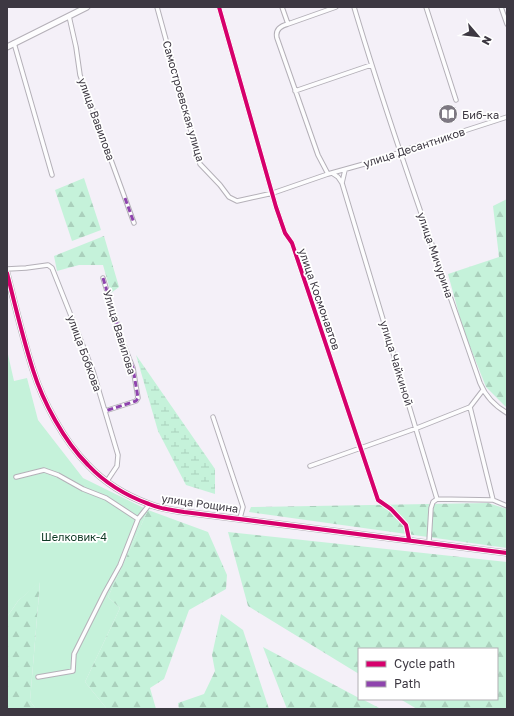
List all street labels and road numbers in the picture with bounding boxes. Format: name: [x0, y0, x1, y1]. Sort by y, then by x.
street label: Самостроевская улица: [160, 39, 208, 163]
street label: улица Вавилова: [76, 76, 118, 162]
street label: улица Десантников: [362, 124, 466, 170]
street label: улица Мичурина: [415, 210, 457, 300]
street label: улица Космонавтов: [296, 246, 344, 352]
street label: Улица Вавилова: [101, 288, 139, 376]
street label: улица Бобкова: [65, 313, 105, 393]
street label: улица Чайкиной: [378, 319, 416, 407]
street label: улица Рощина: [161, 491, 239, 515]

